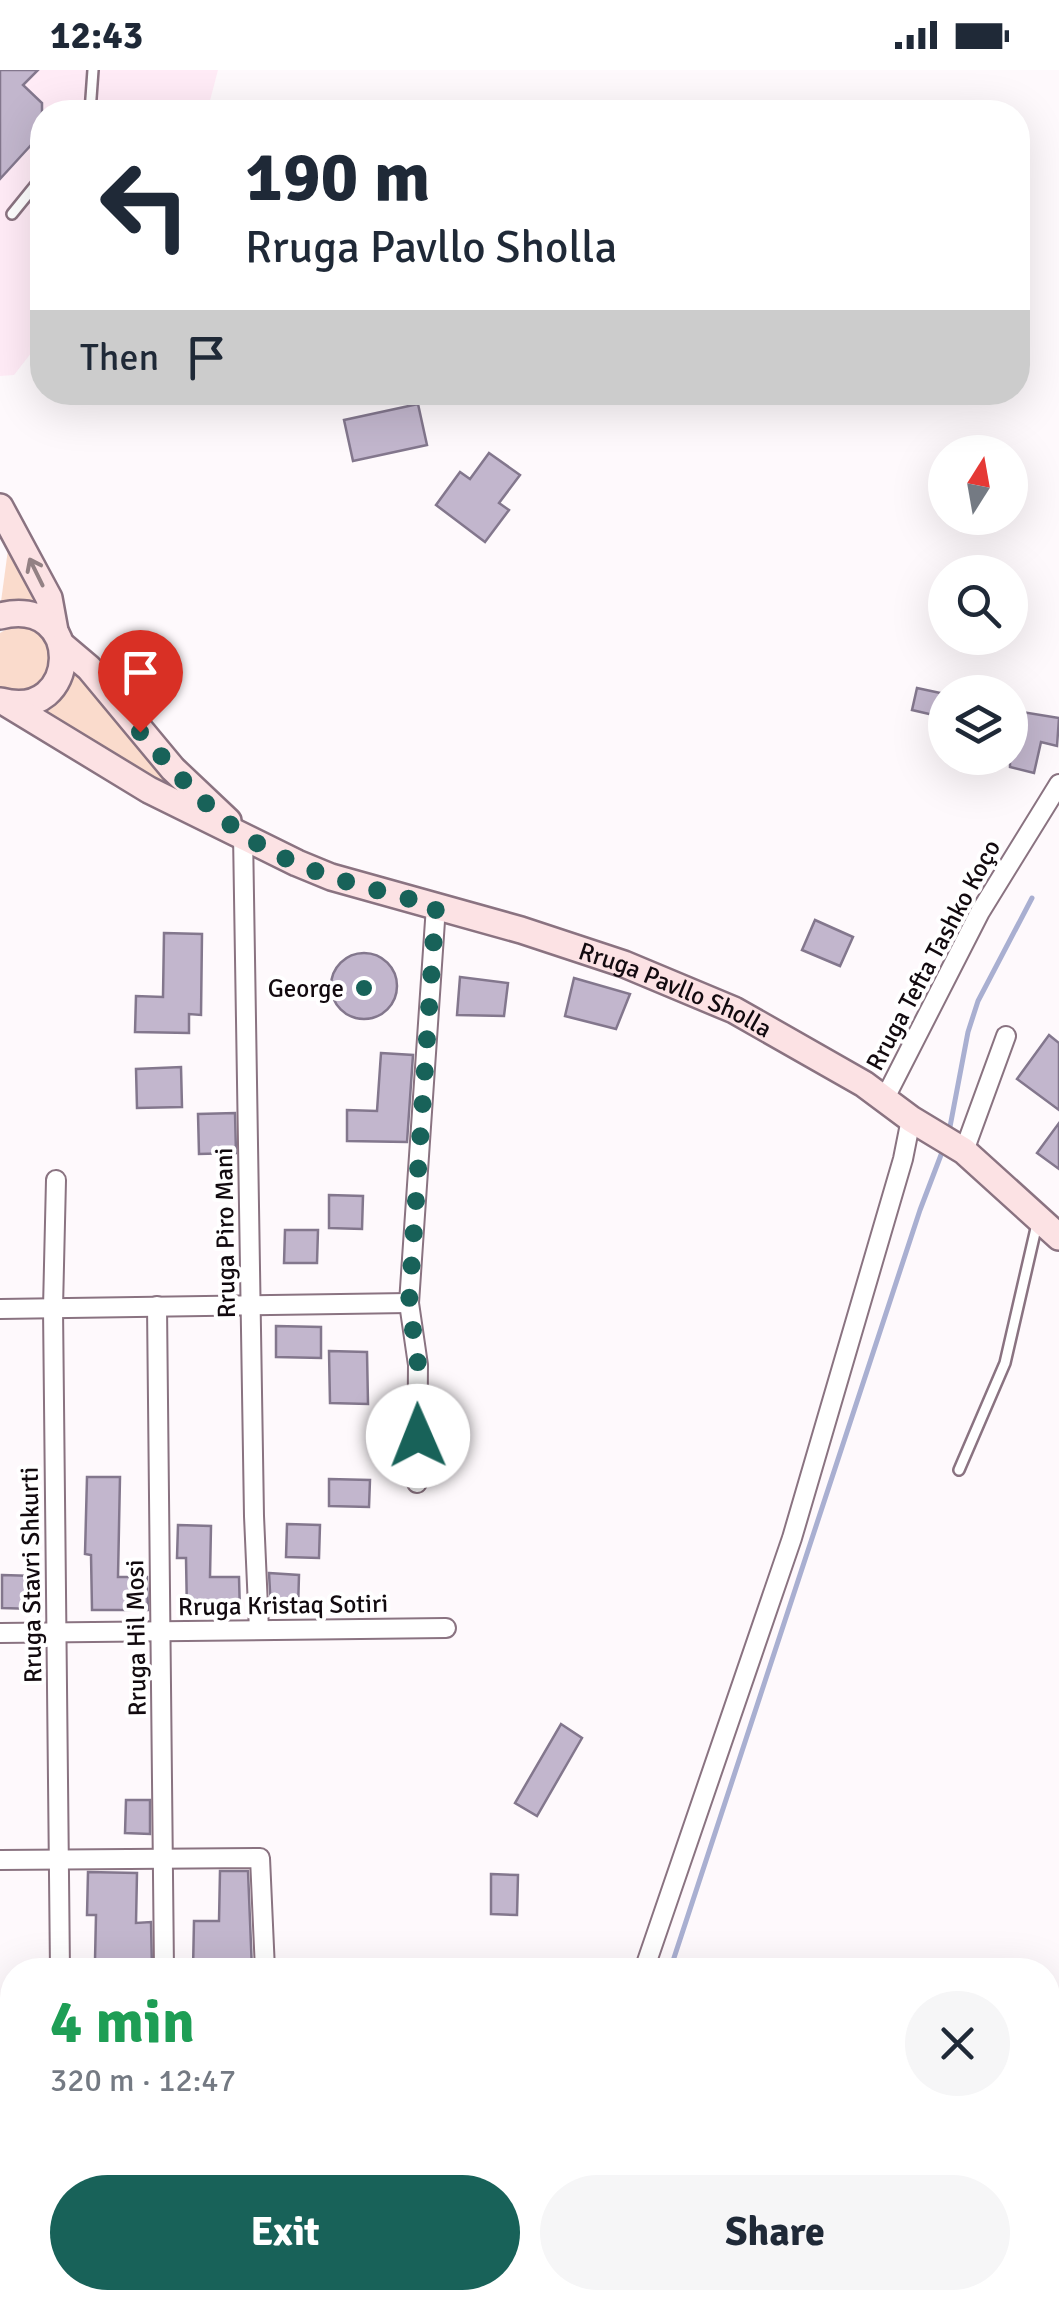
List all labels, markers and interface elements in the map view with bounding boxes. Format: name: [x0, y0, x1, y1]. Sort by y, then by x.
text: 12:43: [50, 12, 143, 59]
text: 190 m: [245, 134, 430, 220]
icon: left: [80, 140, 210, 270]
text: Rruga Pavllo Sholla: [245, 220, 617, 275]
icon: arrive: [179, 330, 234, 385]
text: Then: [80, 334, 159, 381]
north arrow: [928, 435, 1028, 535]
map controls: [928, 435, 1028, 775]
button: search: [928, 555, 1028, 655]
one-way arrow: [26, 557, 45, 587]
pin: [98, 630, 183, 733]
icon: arrive: [113, 645, 168, 700]
button: layers: [928, 675, 1028, 775]
street label: Rruga Tefta Tashko Koço: [859, 834, 1007, 1076]
street label: Rruga Pavllo Sholla: [575, 935, 778, 1044]
place label: George: [268, 973, 344, 1004]
marker: George: [353, 977, 375, 999]
street label: Rruga Piro Mani: [208, 1147, 242, 1319]
position arrow: [366, 1384, 470, 1488]
street label: Rruga Stavri Shkurti: [14, 1467, 48, 1683]
street label: Rruga Hil Mosi: [119, 1559, 153, 1717]
street label: Rruga Kristaq Sotiri: [178, 1588, 388, 1622]
text: 4 min: [50, 1986, 195, 2060]
button: close: [905, 1991, 1010, 2096]
text: 320 m · 12:47: [50, 2061, 236, 2100]
button: Exit: [50, 2175, 520, 2290]
button: Share: [540, 2175, 1010, 2290]

